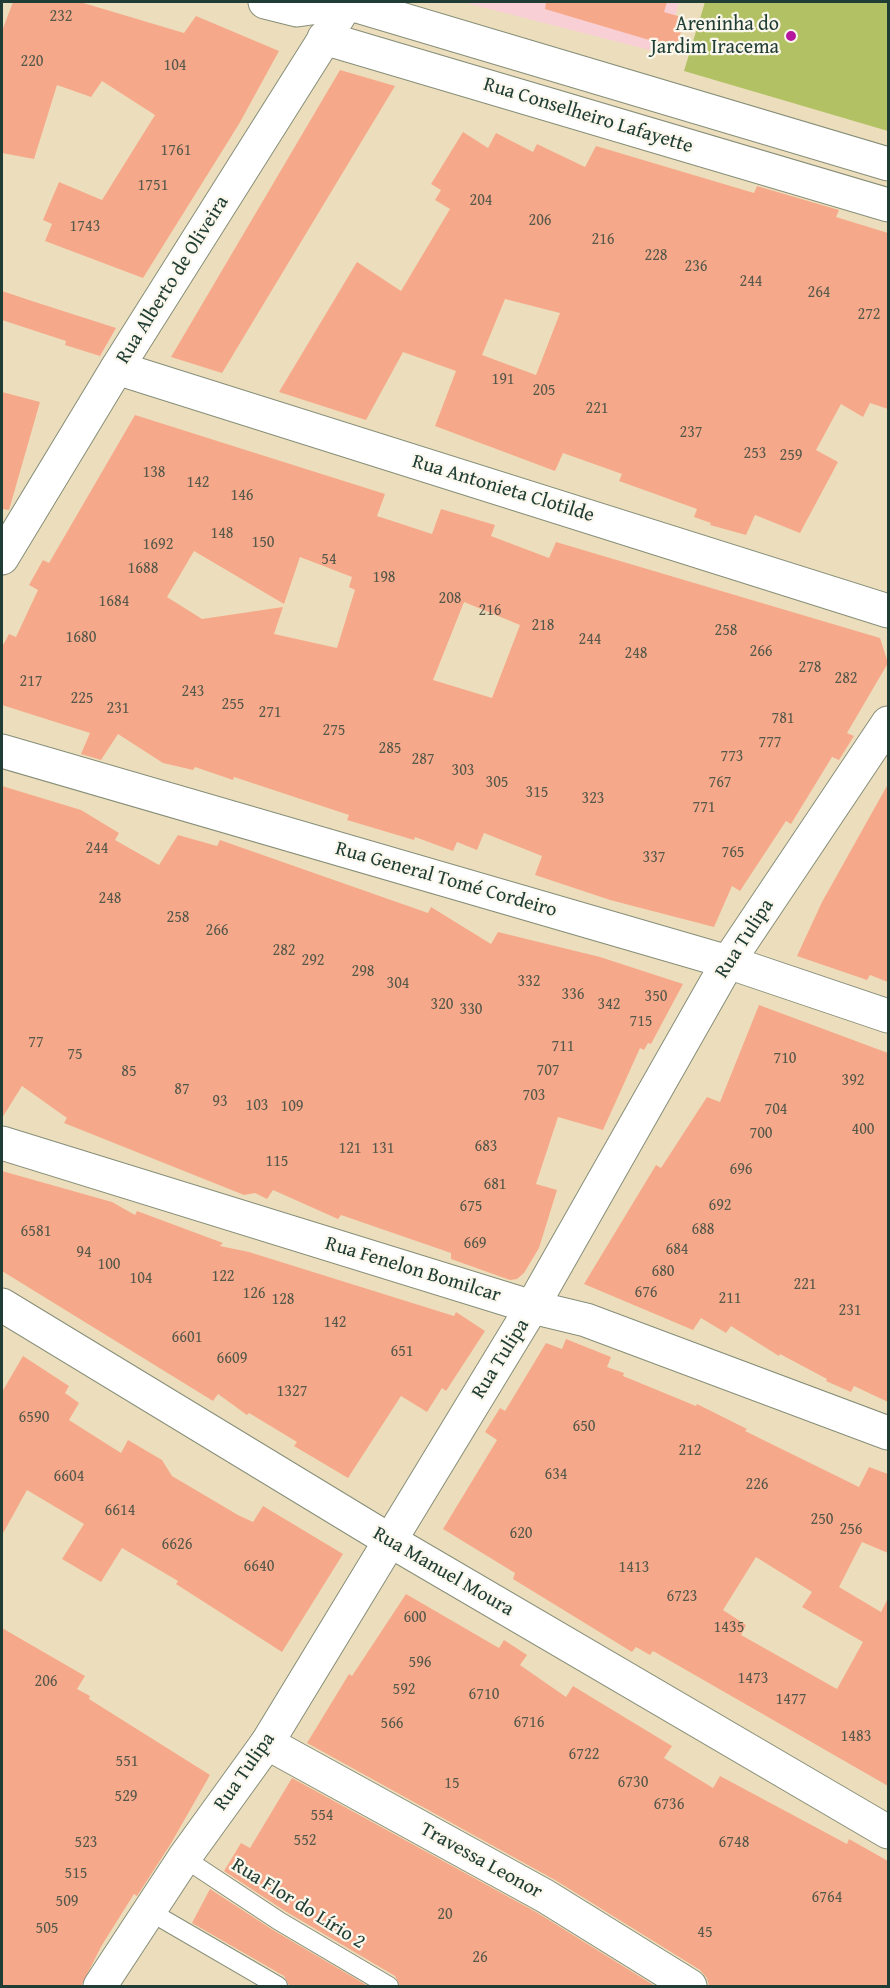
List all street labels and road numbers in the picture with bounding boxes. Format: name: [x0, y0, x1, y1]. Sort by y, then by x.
street label: Rua Conselheiro Lafayette: [480, 73, 696, 159]
street label: Rua Alberto de Oliveira: [112, 192, 234, 368]
street label: Rua Antonieta Clotilde: [409, 450, 597, 528]
street label: Rua General Tomé Cordeiro: [333, 837, 559, 923]
street label: Rua Tulipa: [711, 895, 779, 983]
street label: Rua Fenelon Bomilcar: [322, 1232, 504, 1308]
street label: Rua Tulipa: [467, 1315, 535, 1403]
street label: Rua Manuel Moura: [368, 1522, 518, 1622]
street label: Rua Tulipa: [209, 1728, 281, 1816]
street label: Travessa Leonor: [416, 1818, 546, 1904]
street label: Rua Flor do Lírio 2: [227, 1853, 369, 1955]

